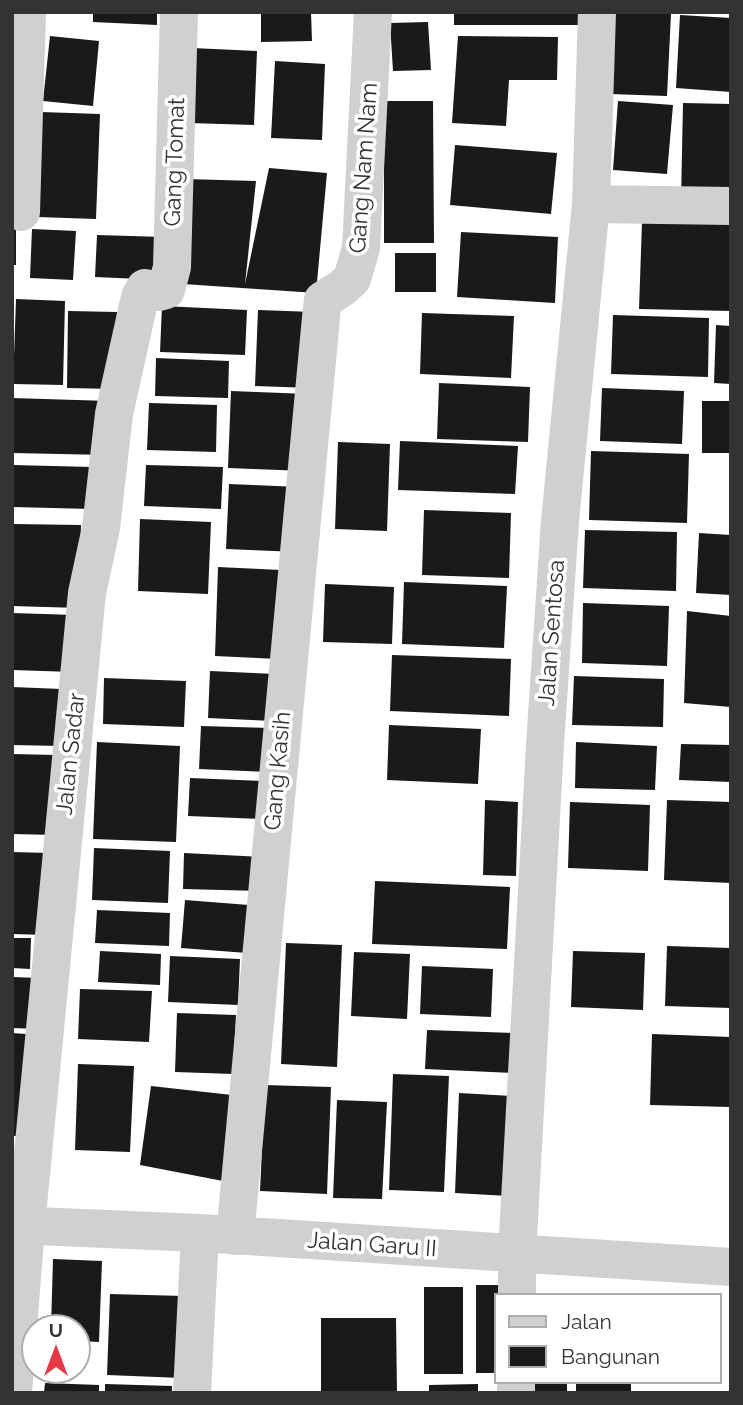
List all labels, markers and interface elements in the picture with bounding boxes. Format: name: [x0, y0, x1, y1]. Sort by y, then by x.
street label: Gang Nam Nam: [344, 82, 384, 254]
street label: Gang Tomat: [159, 97, 191, 227]
street label: Jalan Sentosa: [533, 559, 571, 707]
street label: Jalan Sadar: [51, 691, 91, 817]
street label: Gang Kasih: [259, 710, 297, 832]
street label: Jalan Garu II: [306, 1227, 438, 1263]
legend: [494, 1293, 722, 1384]
text: Jalan: [561, 1309, 612, 1334]
north arrow: [21, 1314, 91, 1384]
text: U: [49, 1319, 63, 1341]
text: Bangunan: [561, 1344, 660, 1369]

